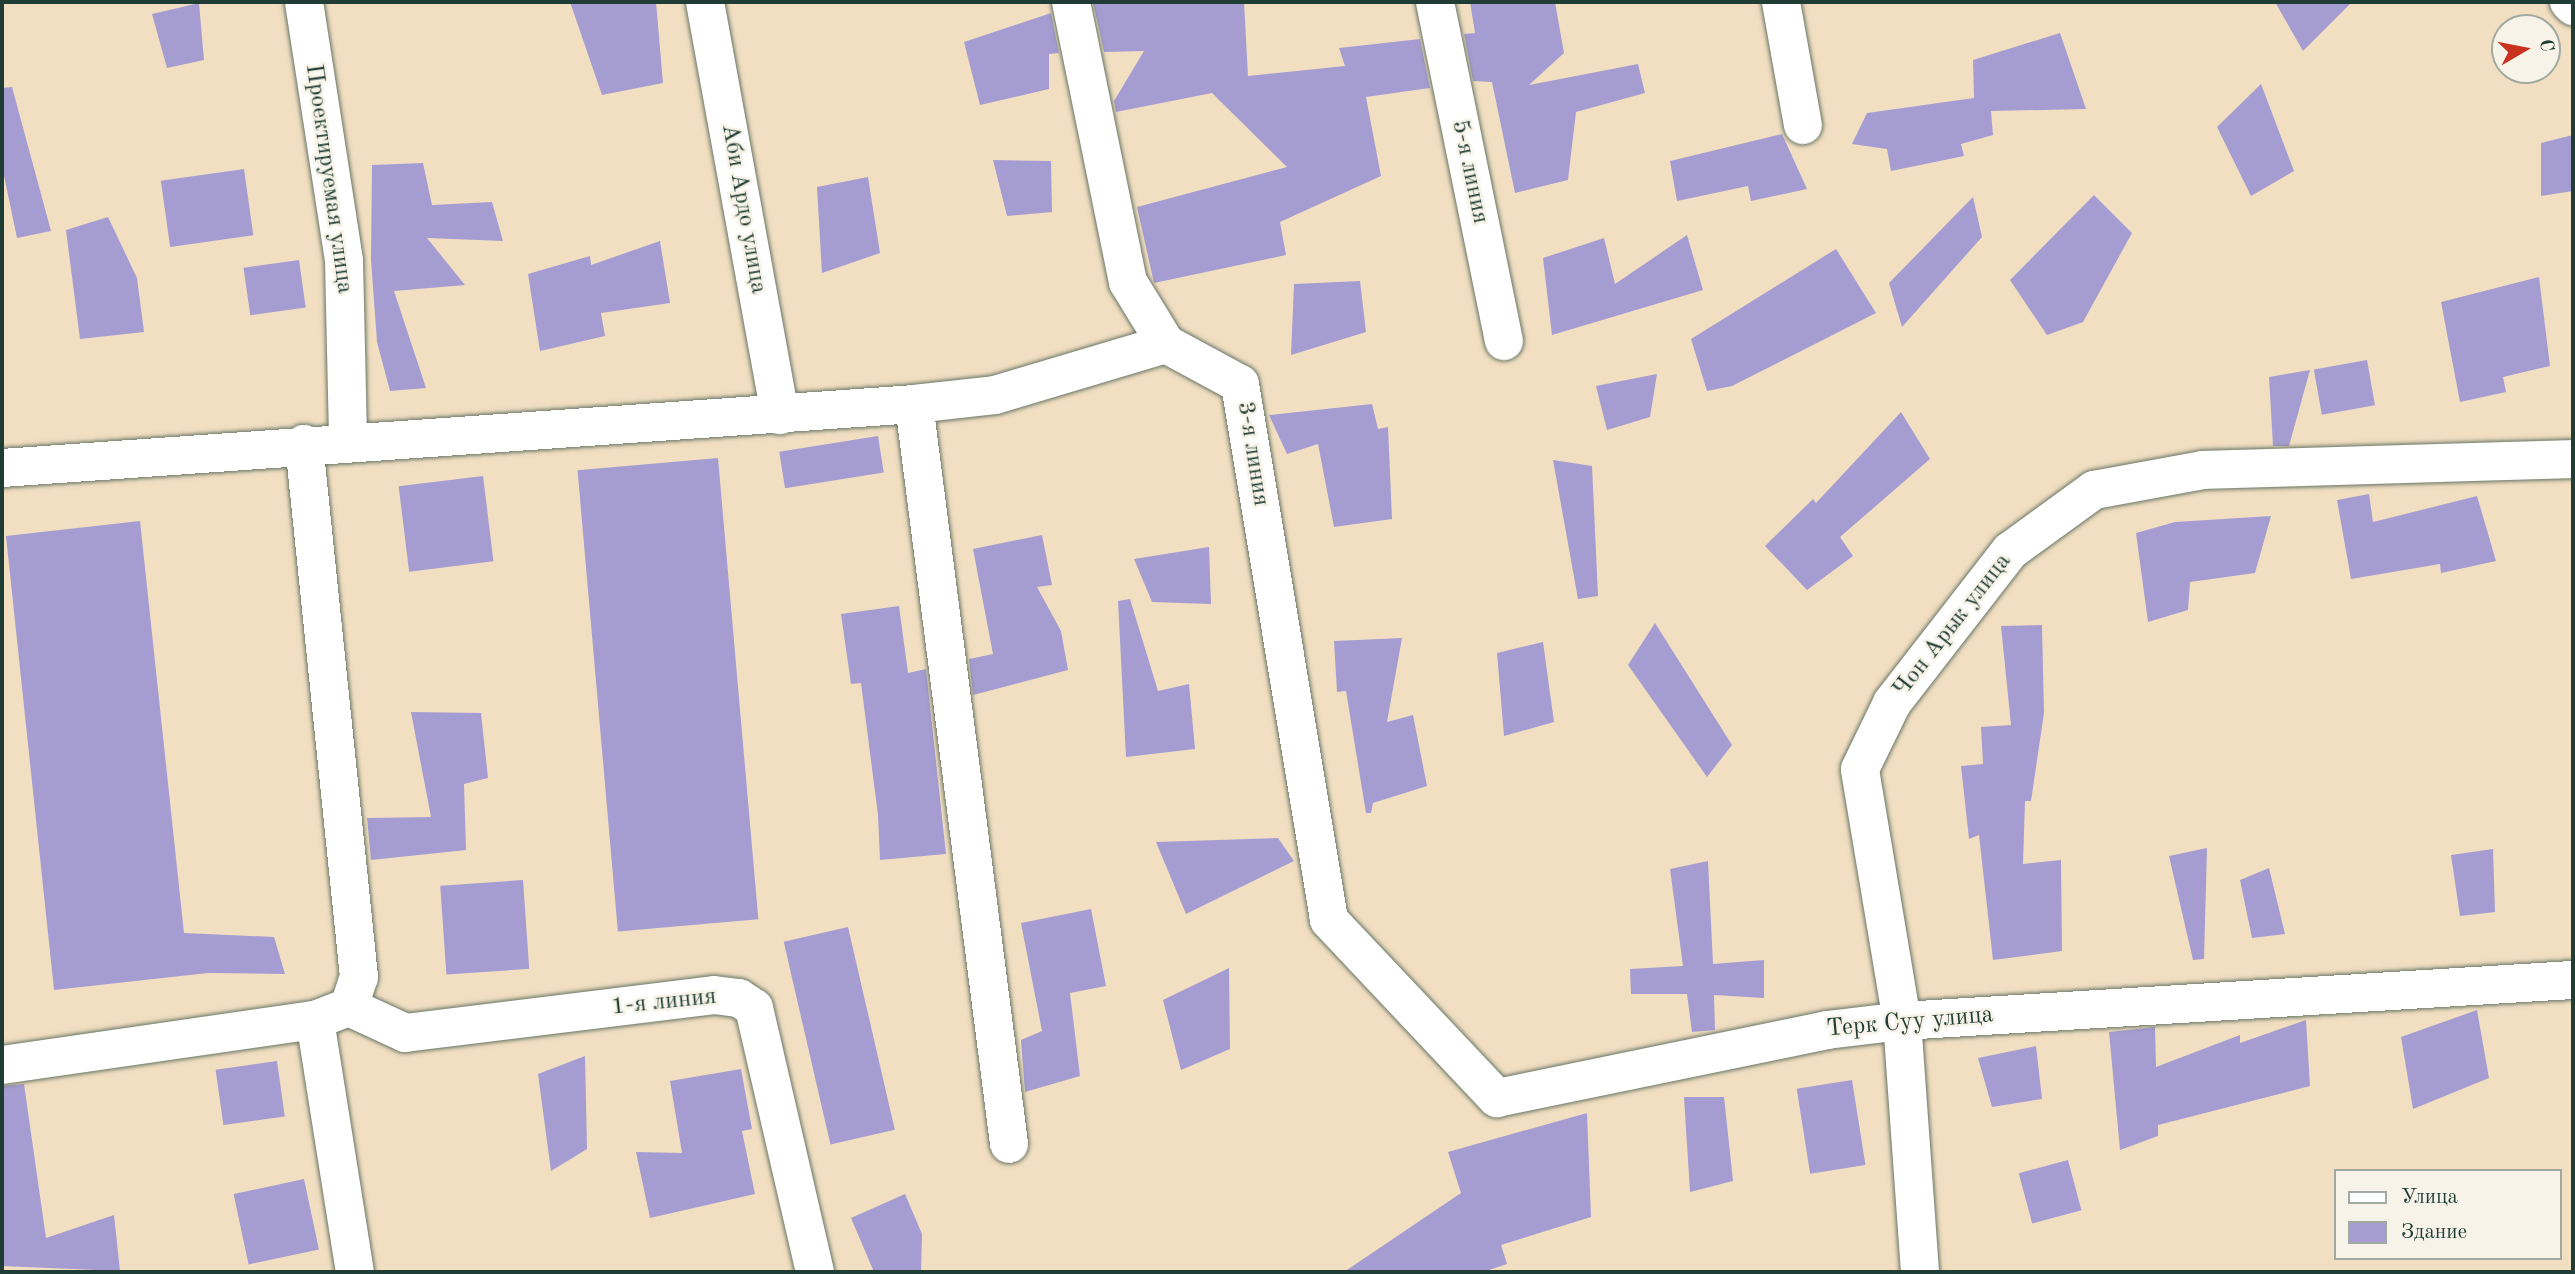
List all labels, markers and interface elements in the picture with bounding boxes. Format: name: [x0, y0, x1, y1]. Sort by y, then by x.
north arrow: [2491, 14, 2561, 84]
text: С: [2535, 38, 2556, 53]
street label: Проектируемая улица: [298, 62, 358, 296]
street label: 5-я линия: [1444, 117, 1494, 227]
street label: Аби Ардо улица: [714, 122, 772, 296]
street label: 3-я линия: [1230, 400, 1274, 508]
street label: Чон Арык улица: [1888, 548, 2018, 704]
street label: 1-я линия: [610, 983, 718, 1023]
street label: Терк Суу улица: [1825, 1001, 1995, 1045]
legend: [2334, 1169, 2561, 1260]
text: Улица: [2401, 1187, 2458, 1208]
text: Здание: [2401, 1222, 2467, 1243]

